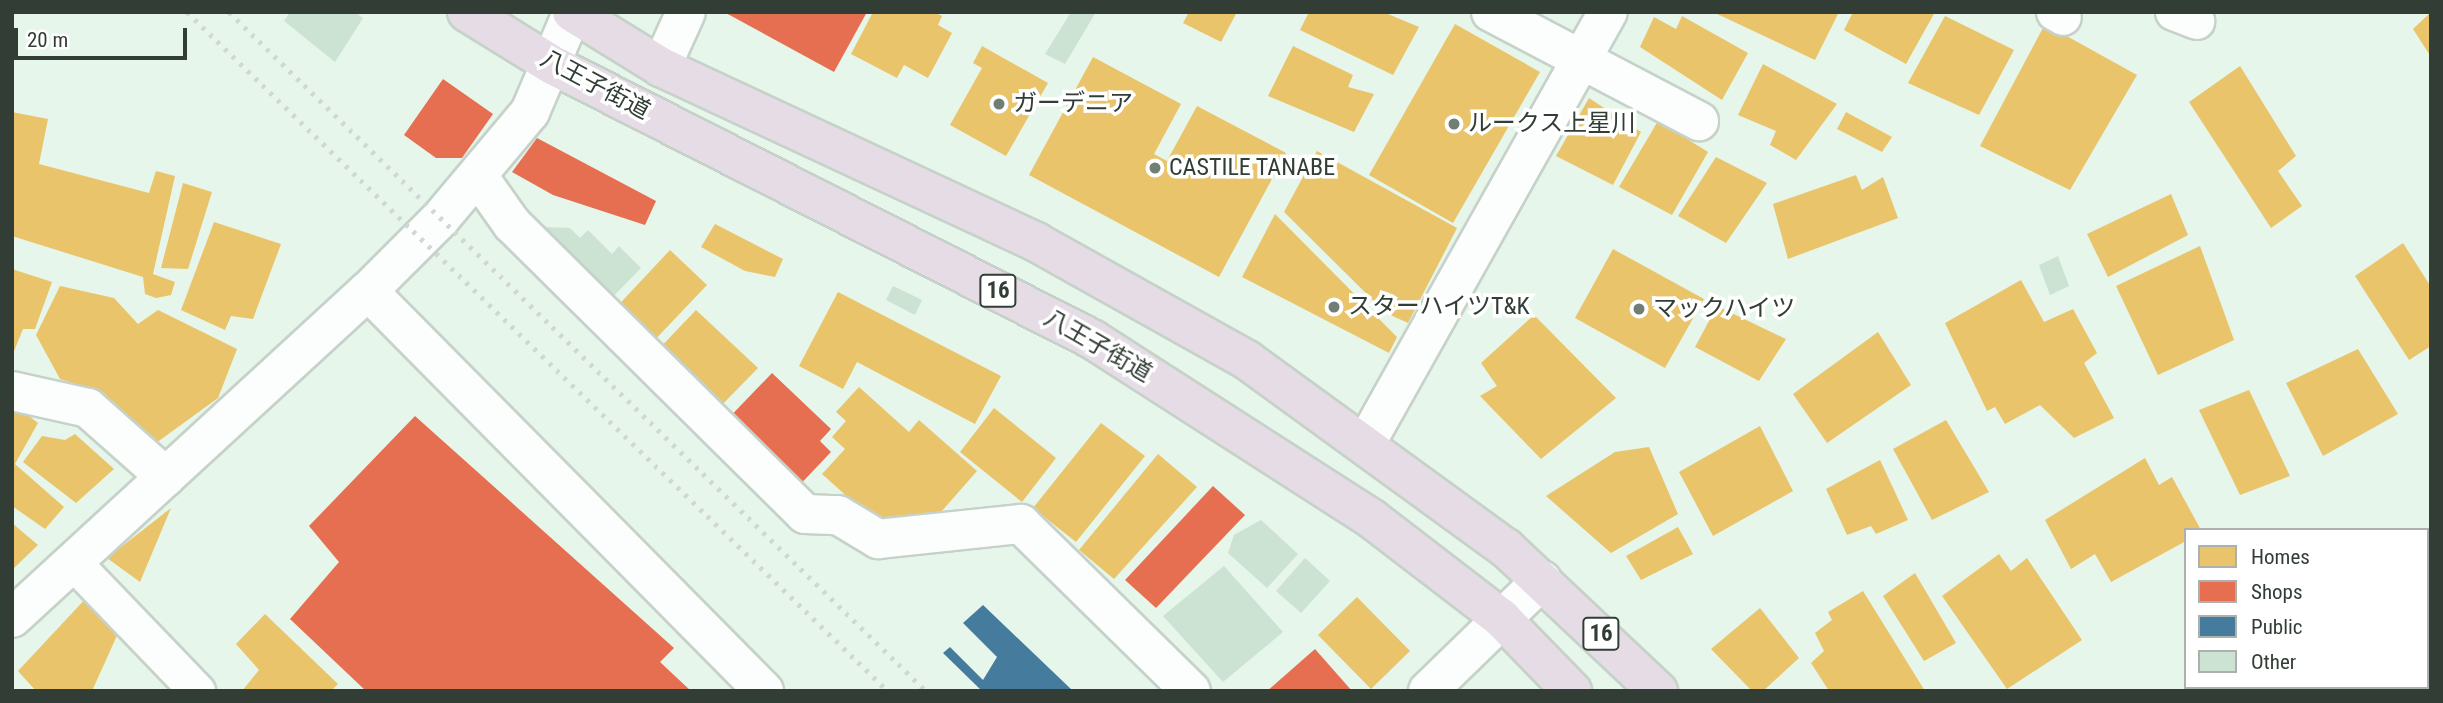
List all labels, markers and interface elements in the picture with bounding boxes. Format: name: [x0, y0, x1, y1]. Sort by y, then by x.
scale bar: [18, 14, 191, 58]
text: 20 m: [27, 28, 68, 52]
street label: 八王子街道: [535, 44, 655, 126]
place label: ガーデニア: [1013, 90, 1133, 118]
marker: ガーデニア: [991, 96, 1007, 112]
place label: ルークス上星川: [1468, 110, 1636, 138]
marker: ルークス上星川: [1446, 116, 1462, 132]
place label: CASTILE TANABE: [1169, 154, 1336, 182]
marker: CASTILE TANABE: [1147, 160, 1163, 176]
road number: 16: [979, 272, 1017, 310]
place label: スターハイツT&K: [1348, 293, 1531, 321]
place label: マックハイツ: [1653, 295, 1797, 323]
marker: スターハイツT&K: [1326, 299, 1342, 315]
marker: マックハイツ: [1631, 301, 1647, 317]
street label: 八王子街道: [1039, 304, 1157, 388]
legend: [2184, 528, 2429, 689]
text: Homes: [2251, 545, 2310, 569]
text: Shops: [2251, 580, 2303, 604]
road number: 16: [1582, 614, 1620, 654]
text: Public: [2251, 615, 2303, 639]
text: Other: [2251, 650, 2296, 674]

